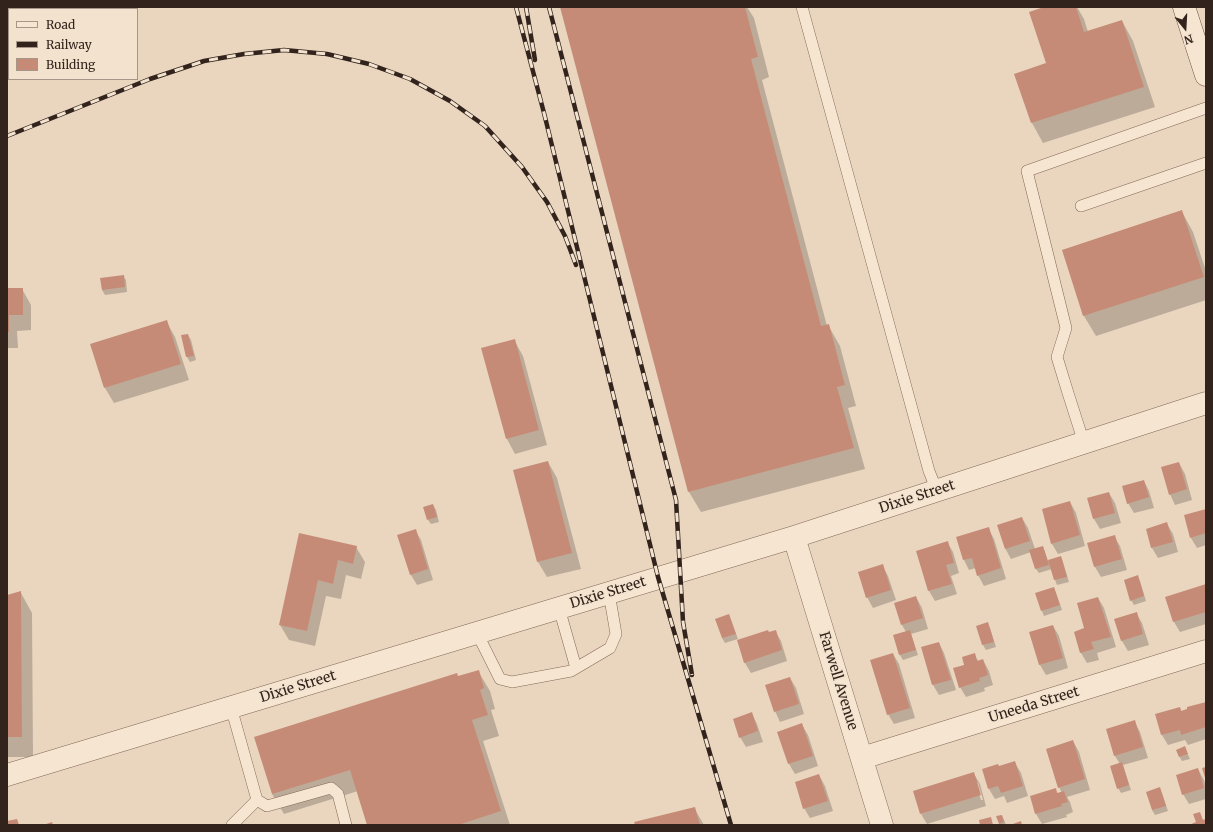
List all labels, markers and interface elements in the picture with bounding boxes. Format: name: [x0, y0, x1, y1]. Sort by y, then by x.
legend: [8, 8, 138, 80]
north arrow: [1165, 8, 1205, 48]
text: Road: [46, 17, 75, 32]
text: N: [1182, 31, 1195, 47]
text: Railway: [46, 37, 92, 52]
text: Building: [46, 57, 95, 72]
street label: Dixie Street: [877, 477, 957, 517]
street label: Dixie Street: [568, 573, 648, 613]
street label: Farwell Avenue: [815, 630, 861, 732]
street label: Dixie Street: [258, 667, 338, 707]
street label: Uneeda Street: [987, 683, 1081, 727]

